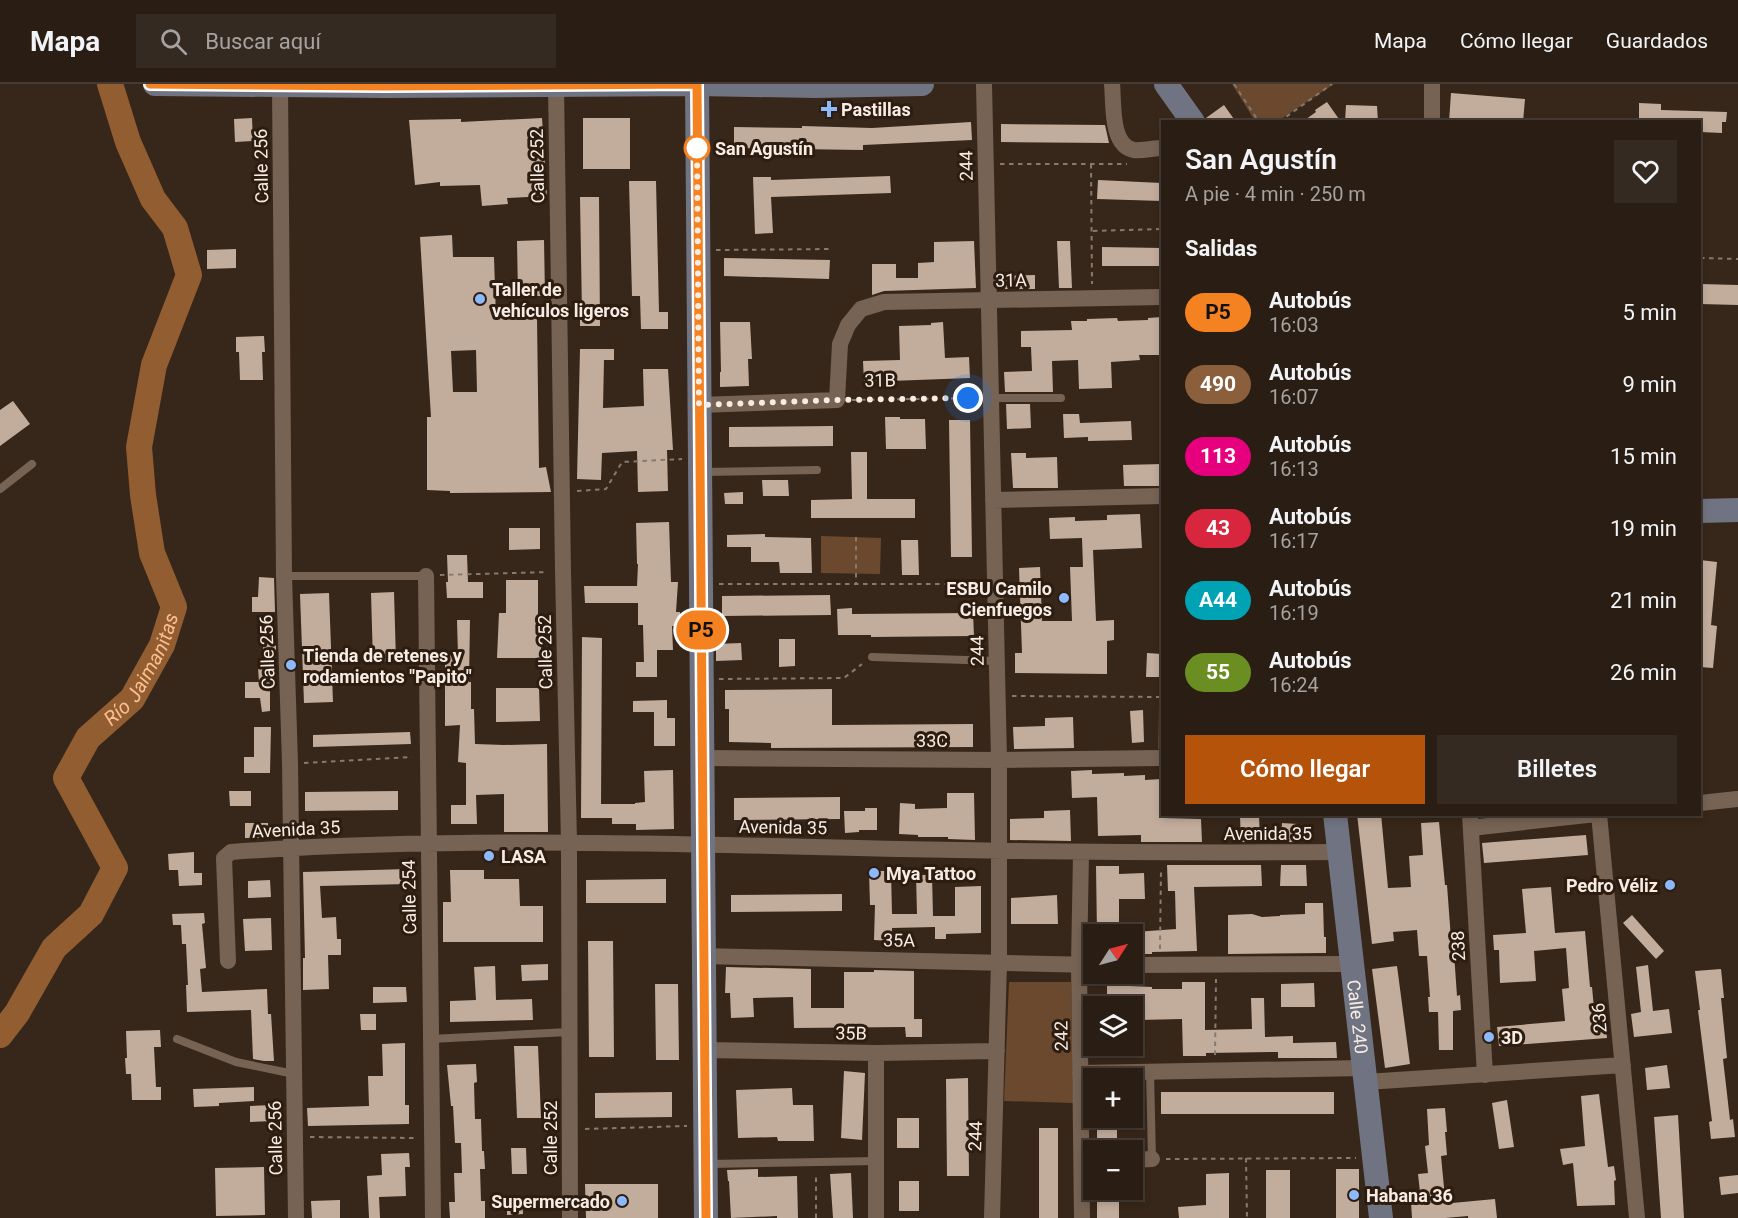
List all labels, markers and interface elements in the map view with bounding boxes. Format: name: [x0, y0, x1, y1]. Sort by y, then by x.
search box: [136, 14, 556, 68]
text: Mapa: [30, 25, 100, 58]
icon: search: [157, 25, 190, 58]
text: Buscar aquí: [205, 29, 321, 54]
text: Mapa: [1374, 29, 1427, 53]
text: Cómo llegar: [1460, 29, 1573, 53]
text: Guardados: [1606, 29, 1708, 53]
place label: Pastillas: [841, 99, 911, 120]
marker: Pastillas: [822, 102, 836, 116]
street label: Calle 256: [250, 129, 272, 203]
street label: Calle 252: [526, 129, 548, 203]
marker: San Agustín: [684, 135, 710, 161]
place label: San Agustín: [715, 138, 813, 159]
button: heart: [1614, 140, 1677, 203]
text: San Agustín: [1185, 143, 1337, 176]
street label: 244: [955, 151, 977, 181]
text: A pie · 4 min · 250 m: [1185, 182, 1366, 206]
text: Salidas: [1185, 236, 1257, 261]
street label: 31A: [995, 269, 1027, 291]
place label: Taller de vehículos ligeros: [492, 279, 629, 321]
text: Autobús: [1269, 288, 1352, 313]
marker: Taller de vehículos ligeros: [473, 292, 487, 306]
text: P5: [1205, 300, 1231, 324]
text: 5 min: [1622, 300, 1677, 325]
text: 16:03: [1269, 313, 1319, 337]
text: Autobús: [1269, 360, 1352, 385]
street label: 31B: [864, 369, 896, 391]
text: 490: [1200, 372, 1236, 396]
text: 9 min: [1622, 372, 1677, 397]
your location: [953, 383, 983, 413]
text: 16:07: [1269, 385, 1319, 409]
text: Autobús: [1269, 432, 1352, 457]
text: 113: [1200, 444, 1236, 468]
text: 15 min: [1610, 444, 1677, 469]
text: 16:13: [1269, 457, 1319, 481]
text: Autobús: [1269, 504, 1352, 529]
text: 43: [1206, 516, 1230, 540]
text: 19 min: [1610, 516, 1677, 541]
text: 16:17: [1269, 529, 1319, 553]
text: Autobús: [1269, 576, 1352, 601]
place label: ESBU Camilo Cienfuegos: [946, 578, 1052, 620]
text: A44: [1199, 588, 1237, 612]
text: 21 min: [1610, 588, 1677, 613]
marker: ESBU Camilo Cienfuegos: [1057, 591, 1071, 605]
text: 16:19: [1269, 601, 1319, 625]
water label: Río Jaimanitas: [99, 610, 183, 731]
line badge: P5: [674, 610, 728, 650]
street label: Calle 256: [255, 614, 279, 690]
street label: Calle 252: [534, 615, 556, 689]
text: P5: [688, 618, 714, 642]
street label: 244: [966, 636, 988, 666]
place label: Tienda de retenes y rodamientos "Papito": [303, 645, 472, 687]
text: Autobús: [1269, 648, 1352, 673]
marker: Tienda de retenes y rodamientos "Papito": [284, 658, 298, 672]
text: 55: [1206, 660, 1230, 684]
text: 26 min: [1610, 660, 1677, 685]
text: 16:24: [1269, 673, 1319, 697]
street label: 33C: [916, 730, 948, 751]
button: Cómo llegar: [1185, 735, 1425, 804]
button: Billetes: [1437, 735, 1677, 804]
street label: Avenida 35: [251, 816, 341, 842]
street label: Avenida 35: [739, 816, 827, 838]
street label: Avenida 35: [1224, 823, 1312, 844]
place label: LASA: [501, 846, 547, 867]
marker: LASA: [482, 849, 496, 863]
street label: Calle 254: [398, 860, 420, 934]
place label: Mya Tattoo: [886, 863, 976, 884]
marker: Mya Tattoo: [867, 866, 881, 880]
place label: Pedro Véliz: [1566, 875, 1658, 896]
marker: Pedro Véliz: [1663, 878, 1677, 892]
north arrow: [1083, 924, 1143, 984]
map controls: [1083, 924, 1143, 1200]
street label: 35A: [883, 929, 915, 951]
street label: 238: [1447, 930, 1469, 962]
street label: Calle 240: [1343, 978, 1373, 1055]
button: layers: [1083, 996, 1143, 1056]
street label: 236: [1587, 1002, 1611, 1034]
street label: 242: [1050, 1021, 1072, 1051]
street label: 35B: [835, 1022, 867, 1044]
place label: 3D: [1501, 1027, 1523, 1048]
marker: 3D: [1482, 1030, 1496, 1044]
button: +: [1083, 1068, 1143, 1128]
street label: Calle 256: [264, 1101, 286, 1175]
street label: Calle 252: [540, 1101, 561, 1175]
street label: 244: [964, 1120, 986, 1152]
button: −: [1083, 1140, 1143, 1200]
place label: Habana 36: [1366, 1185, 1453, 1206]
marker: Habana 36: [1347, 1188, 1361, 1202]
place label: Supermercado: [491, 1191, 610, 1212]
marker: Supermercado: [615, 1194, 629, 1208]

